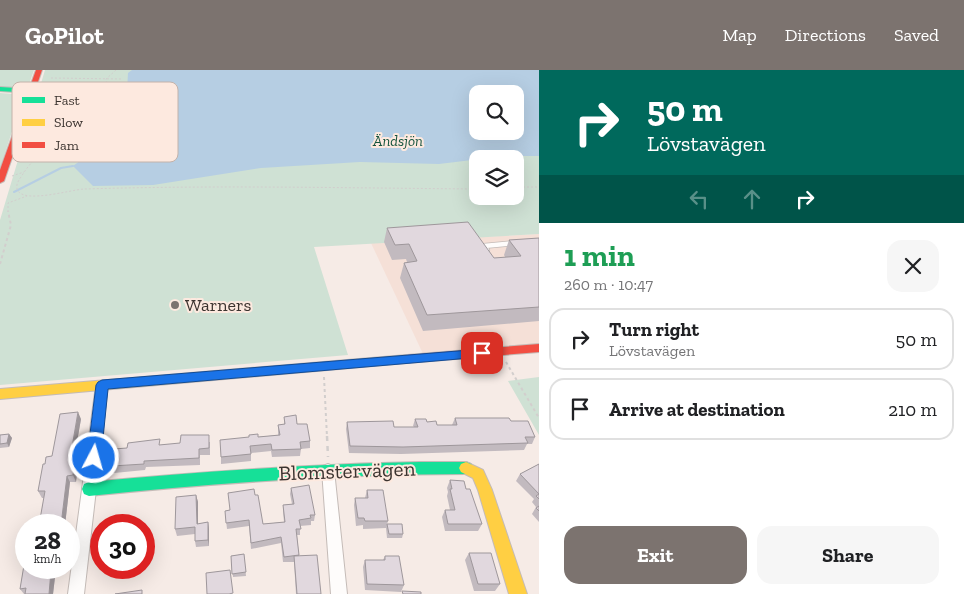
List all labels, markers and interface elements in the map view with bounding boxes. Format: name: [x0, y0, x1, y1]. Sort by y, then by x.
text: GoPilot: [25, 21, 104, 50]
text: Map: [722, 24, 757, 46]
text: Directions: [785, 24, 866, 46]
text: Saved: [894, 24, 939, 46]
legend: [12, 82, 178, 162]
map controls: [469, 85, 524, 205]
button: search: [469, 85, 524, 140]
text: 50 m: [647, 88, 723, 130]
icon: right: [564, 90, 629, 155]
text: Fast: [54, 92, 81, 109]
text: Slow: [54, 114, 83, 131]
text: Lövstavägen: [647, 130, 766, 157]
park label: Ändsjön: [372, 132, 423, 150]
text: Jam: [54, 137, 79, 154]
button: layers: [469, 150, 524, 205]
icon: left: [685, 185, 713, 213]
icon: ahead: [738, 185, 766, 213]
icon: right: [791, 185, 819, 213]
text: 1 min: [564, 238, 635, 274]
button: close: [887, 240, 939, 292]
text: 260 m · 10:47: [564, 275, 653, 294]
place label: Warners: [185, 294, 252, 316]
marker: Warners: [169, 299, 181, 311]
text: Turn right: [609, 318, 699, 341]
icon: right: [566, 325, 594, 353]
text: 50 m: [896, 328, 937, 351]
pin: [461, 332, 503, 374]
icon: arrive: [468, 339, 496, 367]
text: Lövstavägen: [609, 341, 695, 360]
icon: arrive: [566, 395, 594, 423]
text: Arrive at destination: [609, 398, 785, 421]
text: 210 m: [888, 398, 937, 421]
position arrow: [67, 431, 119, 483]
street label: Blomstervägen: [278, 456, 416, 485]
speed limit sign: 30: [90, 514, 155, 579]
text: 28: [34, 525, 61, 555]
button: Exit: [564, 526, 747, 584]
button: Share: [757, 526, 939, 584]
text: km/h: [34, 552, 61, 566]

